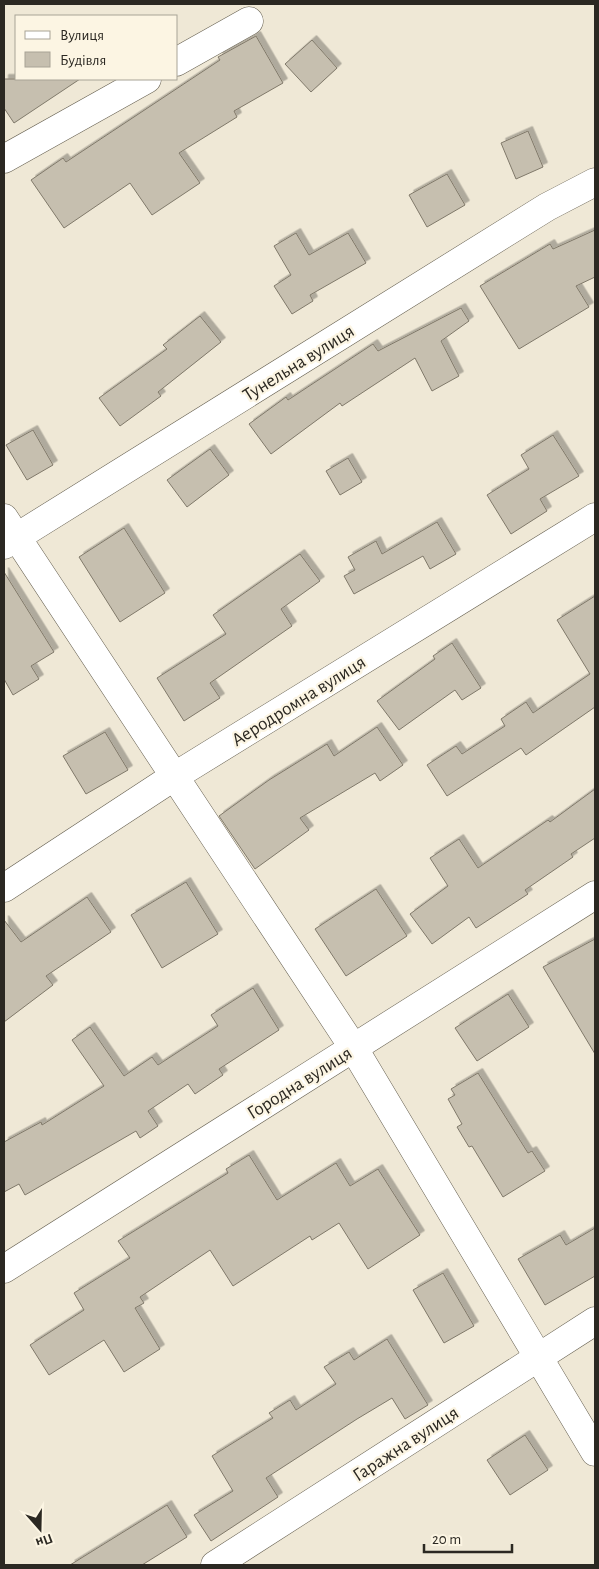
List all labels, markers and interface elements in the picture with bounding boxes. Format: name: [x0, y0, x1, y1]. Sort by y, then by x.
legend: [15, 15, 178, 80]
text: Вулиця: [60, 28, 104, 43]
text: Будівля: [60, 53, 106, 68]
street label: Тунельна вулиця: [240, 321, 358, 405]
street label: Аеродромна вулиця: [228, 652, 369, 750]
street label: Городна вулиця: [244, 1044, 356, 1123]
street label: Гаражна вулиця: [350, 1403, 462, 1485]
north arrow: [15, 1504, 65, 1554]
scale bar: [424, 1522, 512, 1554]
text: Пн: [34, 1531, 55, 1550]
text: 20 m: [432, 1532, 461, 1547]

